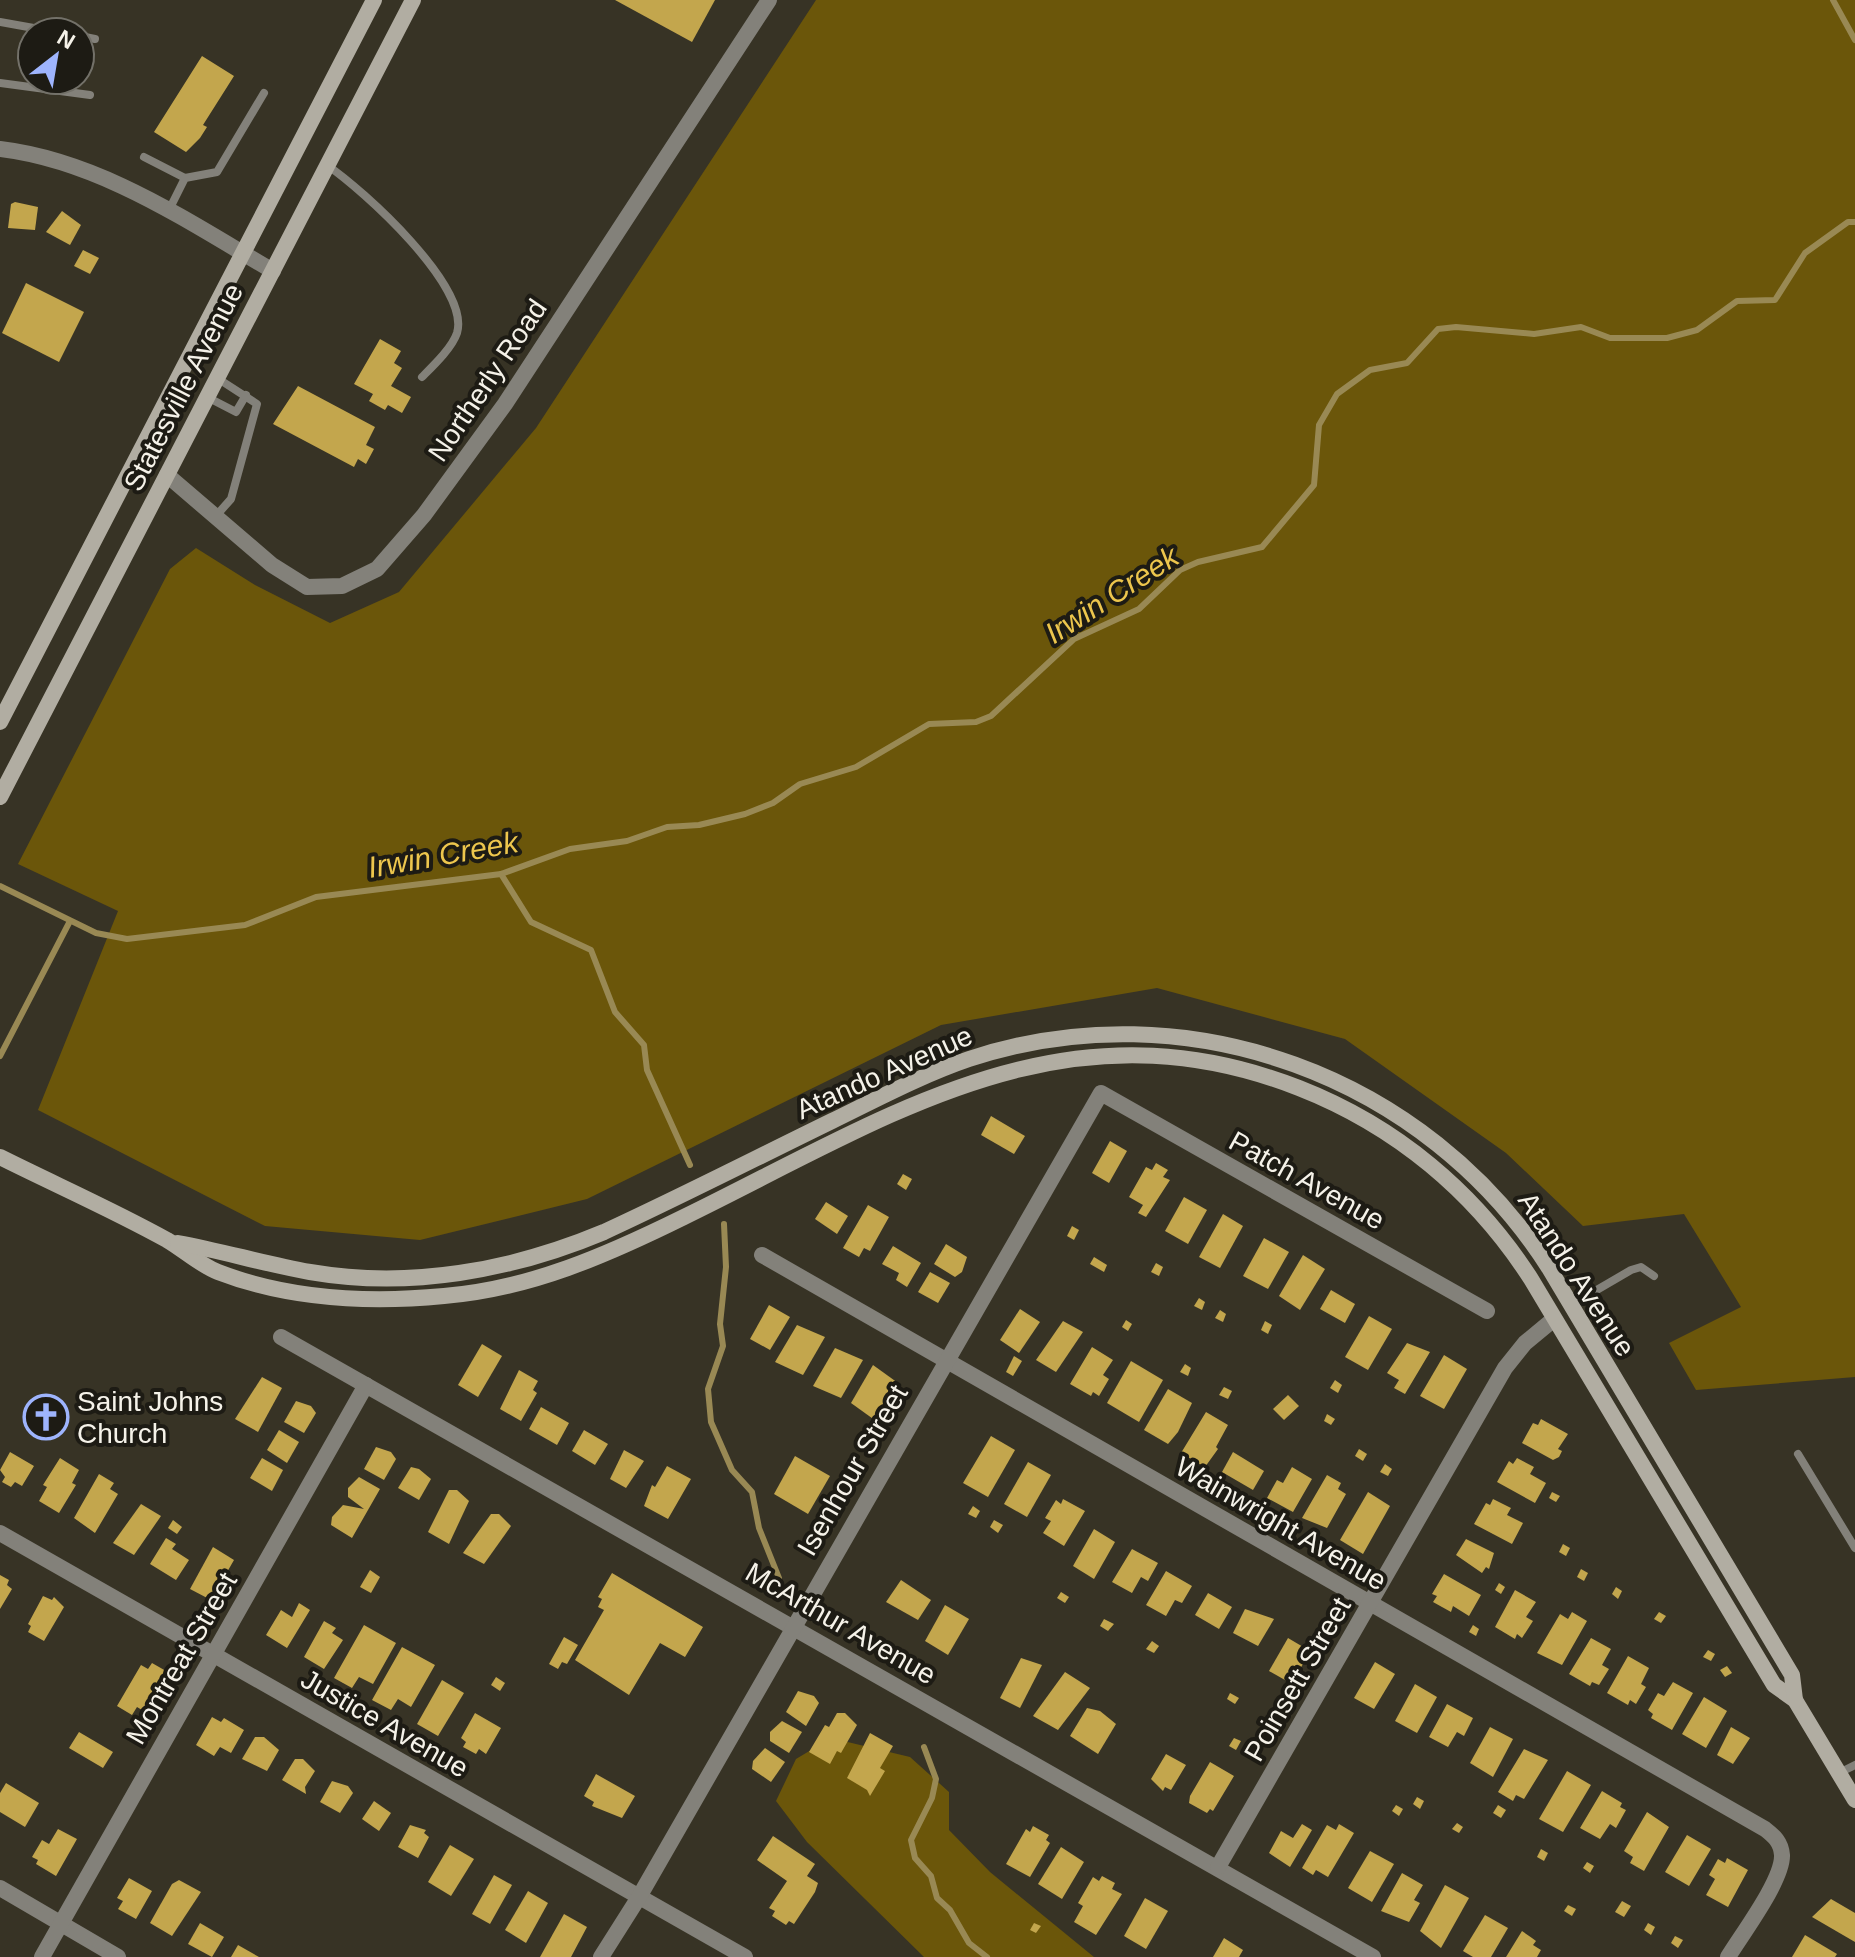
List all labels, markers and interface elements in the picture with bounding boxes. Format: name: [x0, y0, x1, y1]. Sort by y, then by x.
north arrow: [16, 16, 96, 96]
text: N: [53, 24, 79, 54]
street label: Statesville Avenue: [118, 278, 249, 496]
street label: Northerly Road: [422, 294, 553, 467]
water label: Irwin Creek: [1039, 538, 1186, 650]
water label: Irwin Creek: [365, 825, 522, 884]
street label: Atando Avenue: [791, 1020, 977, 1125]
street label: Patch Avenue: [1224, 1125, 1390, 1236]
street label: Atando Avenue: [1512, 1186, 1641, 1362]
street label: Isenhour Street: [791, 1379, 914, 1561]
place label: Saint Johns Church: [77, 1386, 223, 1449]
church icon: Saint Johns Church: [22, 1393, 70, 1441]
street label: Wainwright Avenue: [1170, 1450, 1392, 1596]
street label: McArthur Avenue: [740, 1556, 941, 1690]
street label: Montreat Street: [120, 1567, 243, 1750]
street label: Poinsett Street: [1238, 1592, 1357, 1767]
street label: Justice Avenue: [296, 1663, 474, 1784]

